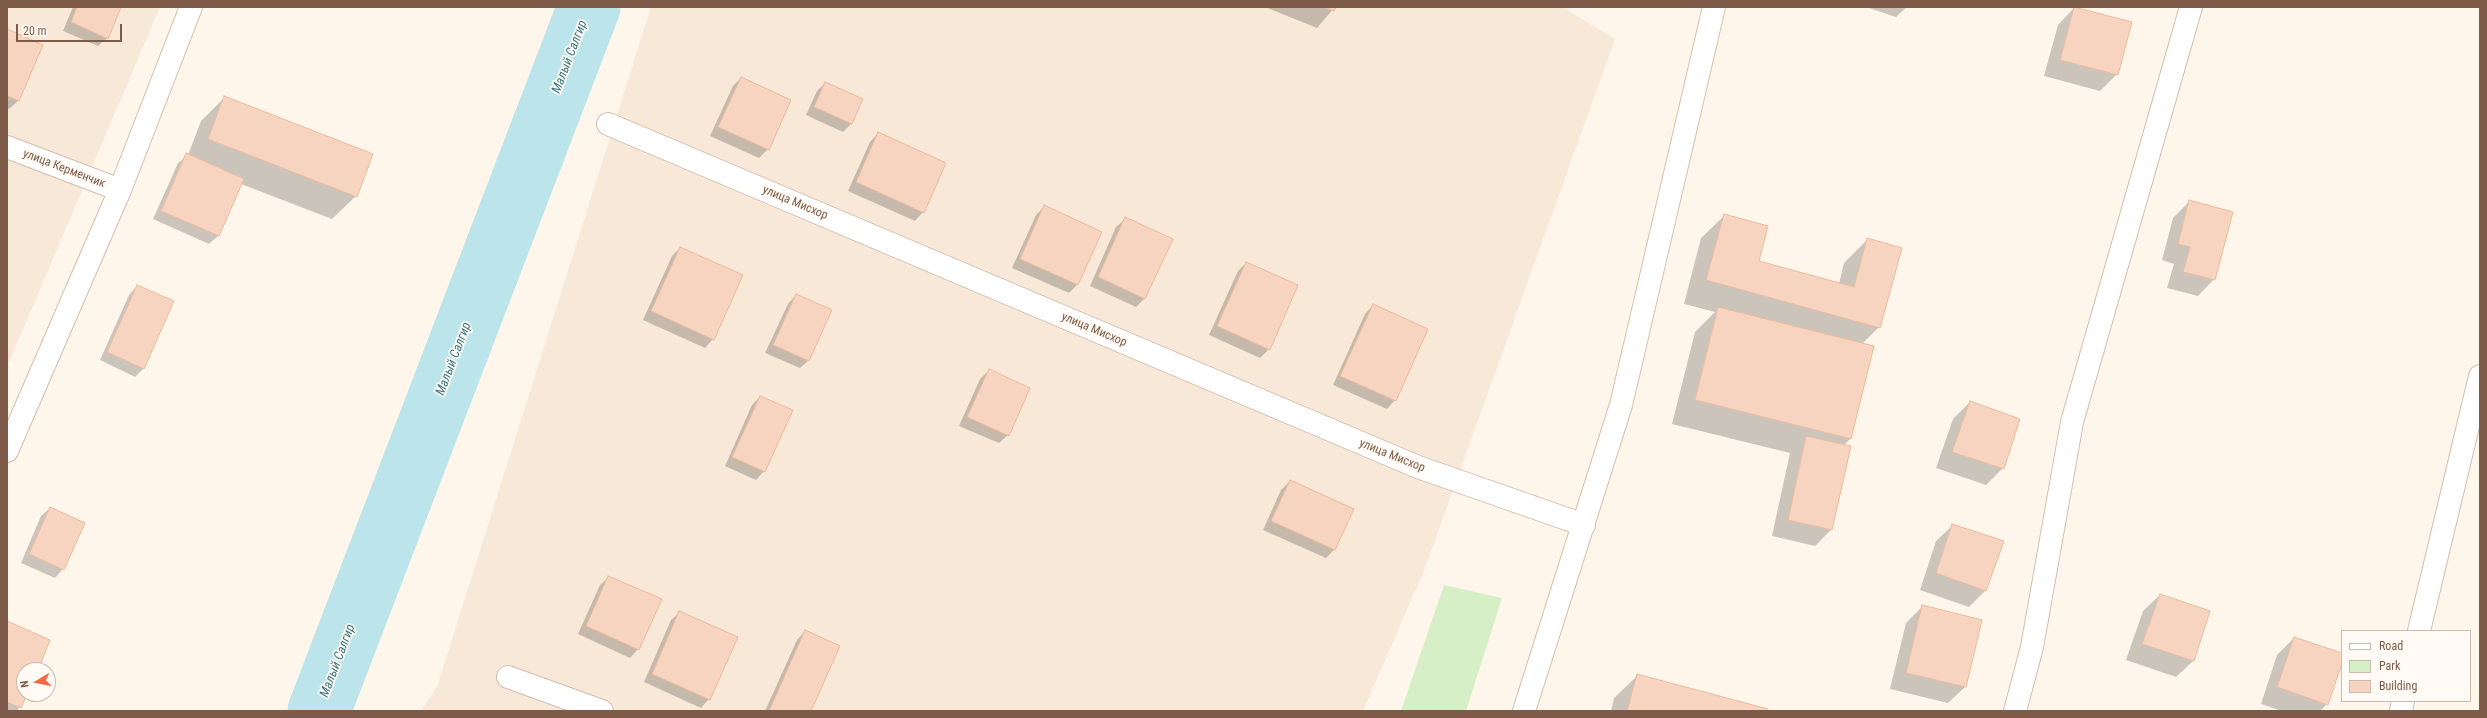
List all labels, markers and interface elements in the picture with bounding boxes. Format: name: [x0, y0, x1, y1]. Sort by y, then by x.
scale bar: [18, 16, 124, 42]
water label: Малый Салгир: [549, 18, 591, 96]
text: 20 m: [23, 24, 47, 38]
street label: улица Керменчик: [21, 147, 107, 191]
street label: улица Мисхор: [760, 183, 830, 223]
street label: улица Мисхор: [1059, 310, 1129, 350]
water label: Малый Салгир: [433, 320, 475, 398]
street label: улица Мисхор: [1357, 436, 1427, 476]
water label: Малый Салгир: [317, 622, 359, 700]
legend: [2341, 630, 2471, 702]
text: Road: [2379, 639, 2403, 653]
text: Park: [2379, 659, 2400, 673]
north arrow: [16, 662, 56, 702]
text: Building: [2379, 679, 2417, 693]
text: N: [18, 680, 32, 688]

